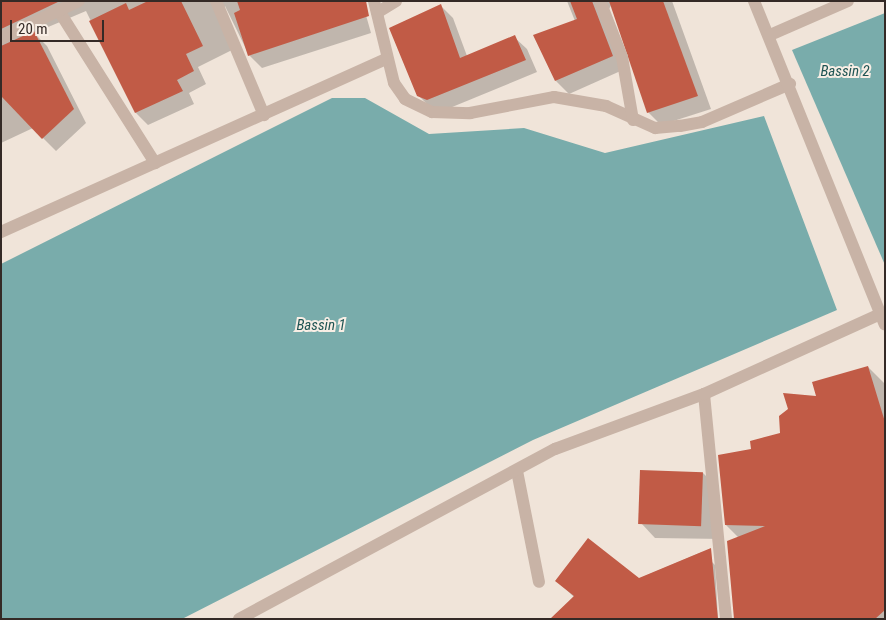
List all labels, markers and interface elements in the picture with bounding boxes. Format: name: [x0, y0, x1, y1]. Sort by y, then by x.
scale bar: [12, 10, 106, 42]
text: 20 m: [18, 20, 48, 38]
water label: Bassin 2: [820, 63, 870, 81]
water label: Bassin 1: [296, 317, 346, 335]

